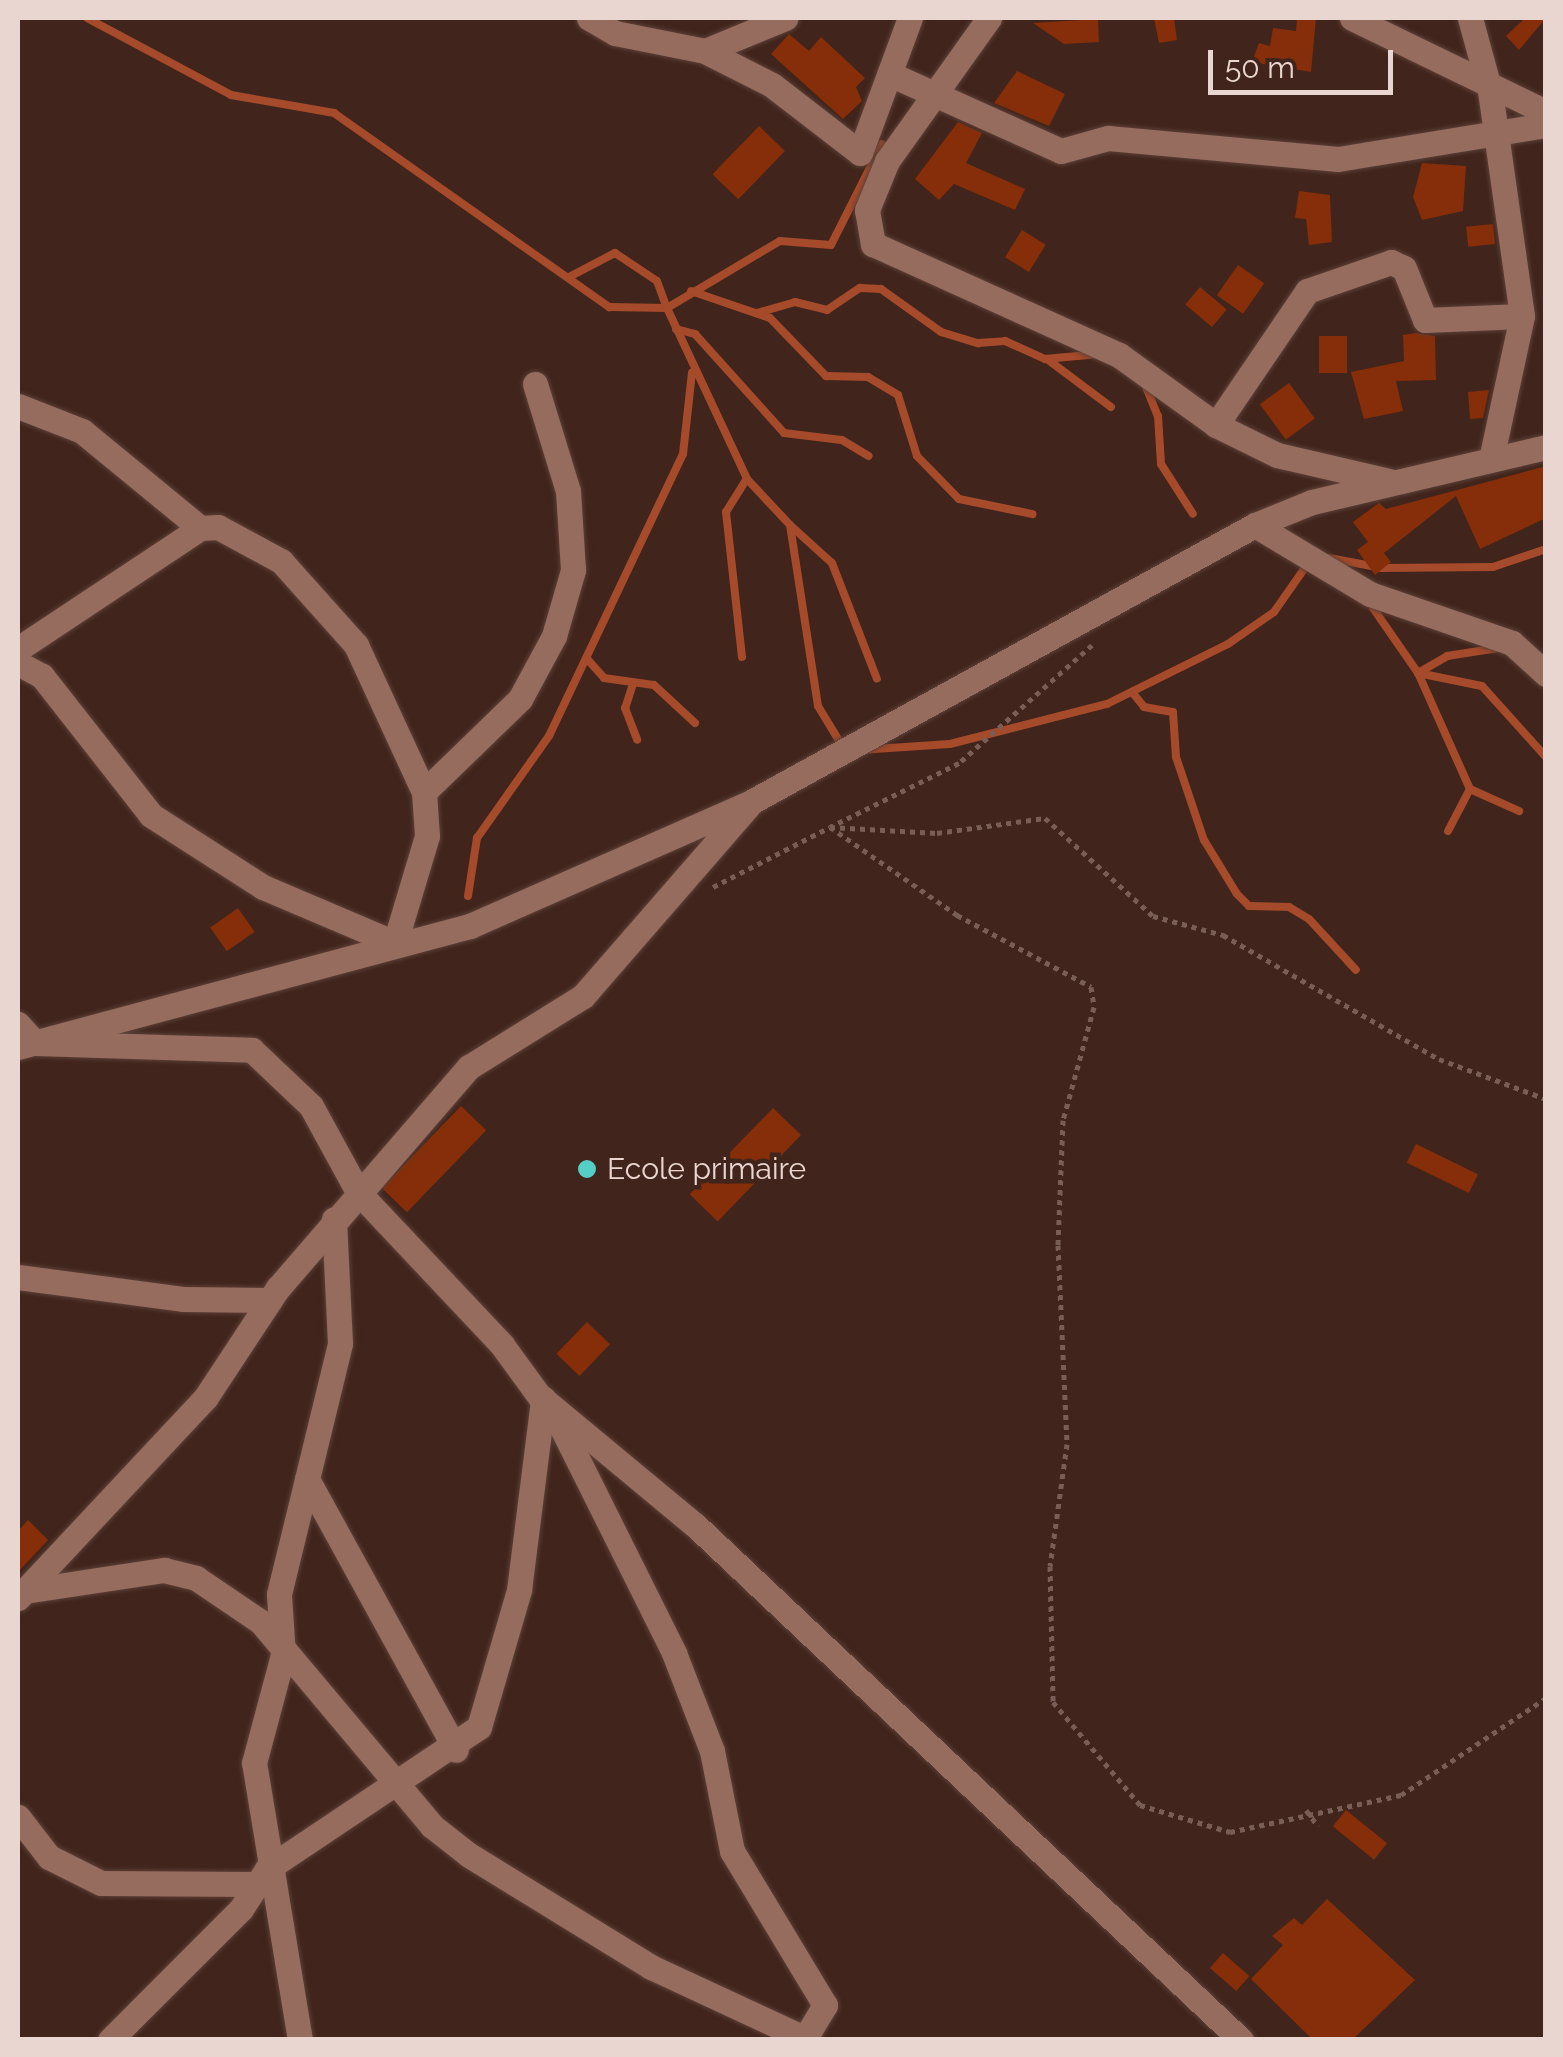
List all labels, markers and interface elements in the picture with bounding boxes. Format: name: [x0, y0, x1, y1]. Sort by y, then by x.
scale bar: [1213, 30, 1398, 92]
text: 50 m: [1225, 50, 1295, 85]
place label: Ecole primaire: [607, 1151, 806, 1187]
marker: Ecole primaire: [576, 1158, 598, 1180]

